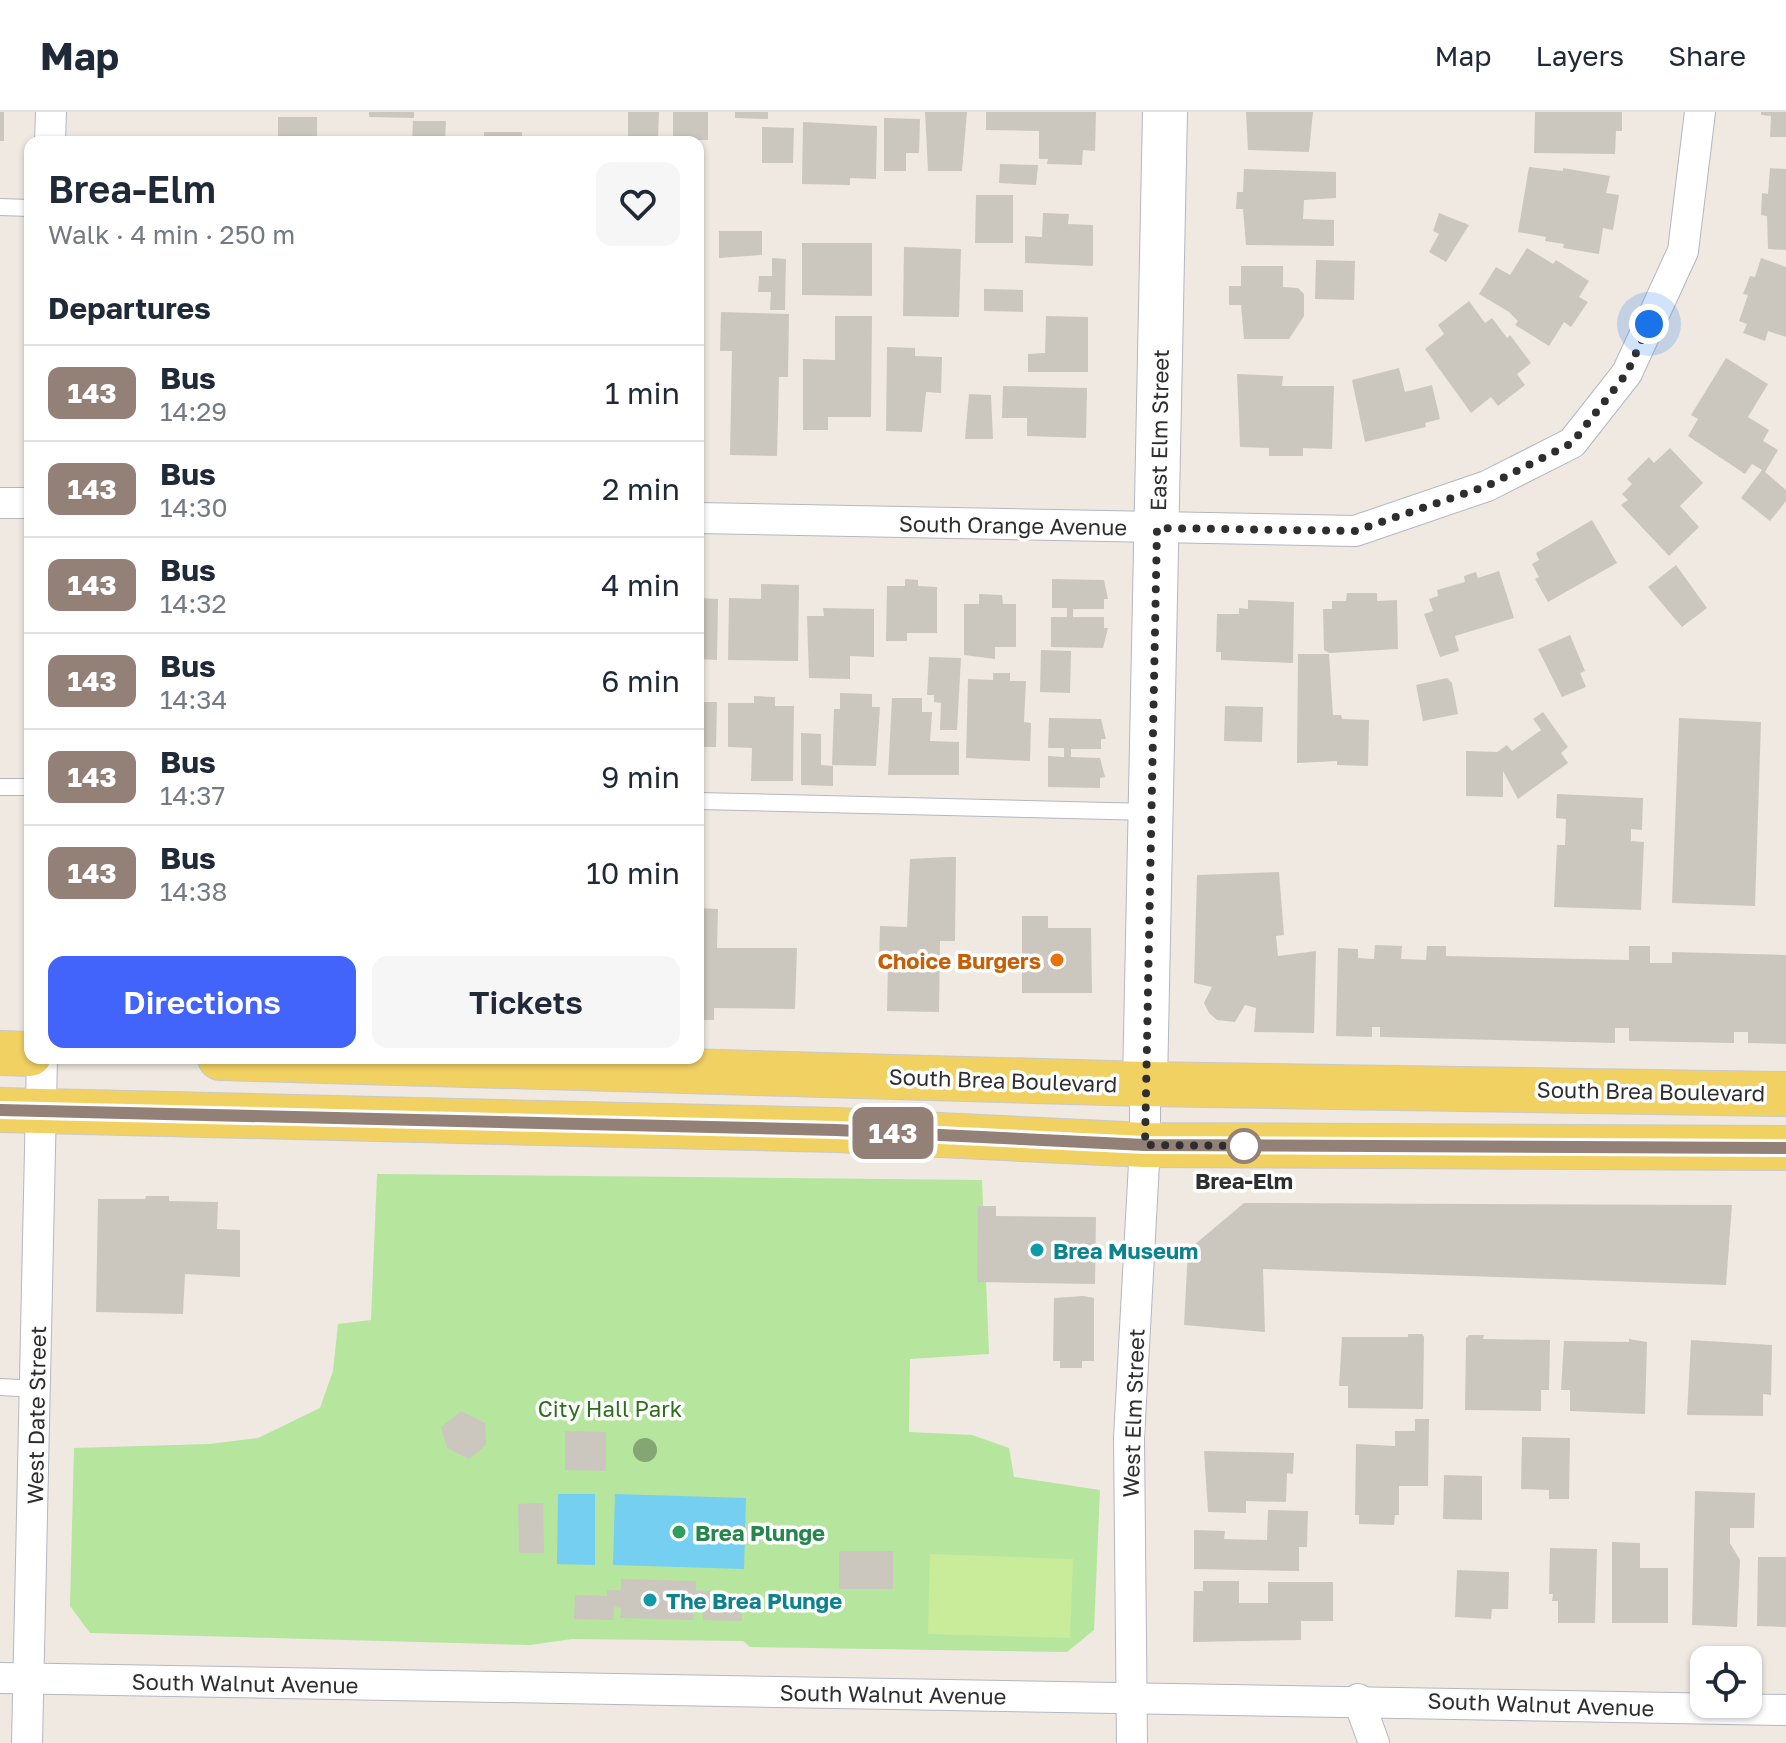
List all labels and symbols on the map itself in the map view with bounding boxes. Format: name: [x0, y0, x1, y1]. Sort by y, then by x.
your location: [1629, 304, 1669, 344]
street label: East Elm Street: [1144, 349, 1174, 511]
street label: South Orange Avenue: [899, 510, 1127, 540]
place label: Choice Burgers: [877, 947, 1041, 974]
marker: Choice Burgers: [1048, 951, 1066, 969]
street label: South Brea Boulevard: [888, 1063, 1118, 1097]
street label: South Brea Boulevard: [1536, 1076, 1766, 1106]
line badge: 143: [847, 1107, 939, 1159]
marker: Brea-Elm: [1227, 1129, 1261, 1163]
place label: Brea-Elm: [1195, 1167, 1293, 1194]
place label: Brea Museum: [1053, 1237, 1198, 1264]
marker: Brea Museum: [1028, 1241, 1046, 1259]
street label: West Date Street: [21, 1325, 51, 1505]
street label: West Elm Street: [1117, 1328, 1149, 1498]
park label: City Hall Park: [538, 1395, 682, 1422]
place label: Brea Plunge: [695, 1519, 825, 1546]
marker: Brea Plunge: [670, 1523, 688, 1541]
place label: The Brea Plunge: [666, 1587, 842, 1614]
marker: The Brea Plunge: [641, 1591, 659, 1609]
street label: South Walnut Avenue: [131, 1668, 359, 1698]
street label: South Walnut Avenue: [779, 1679, 1007, 1709]
street label: South Walnut Avenue: [1427, 1687, 1655, 1721]

